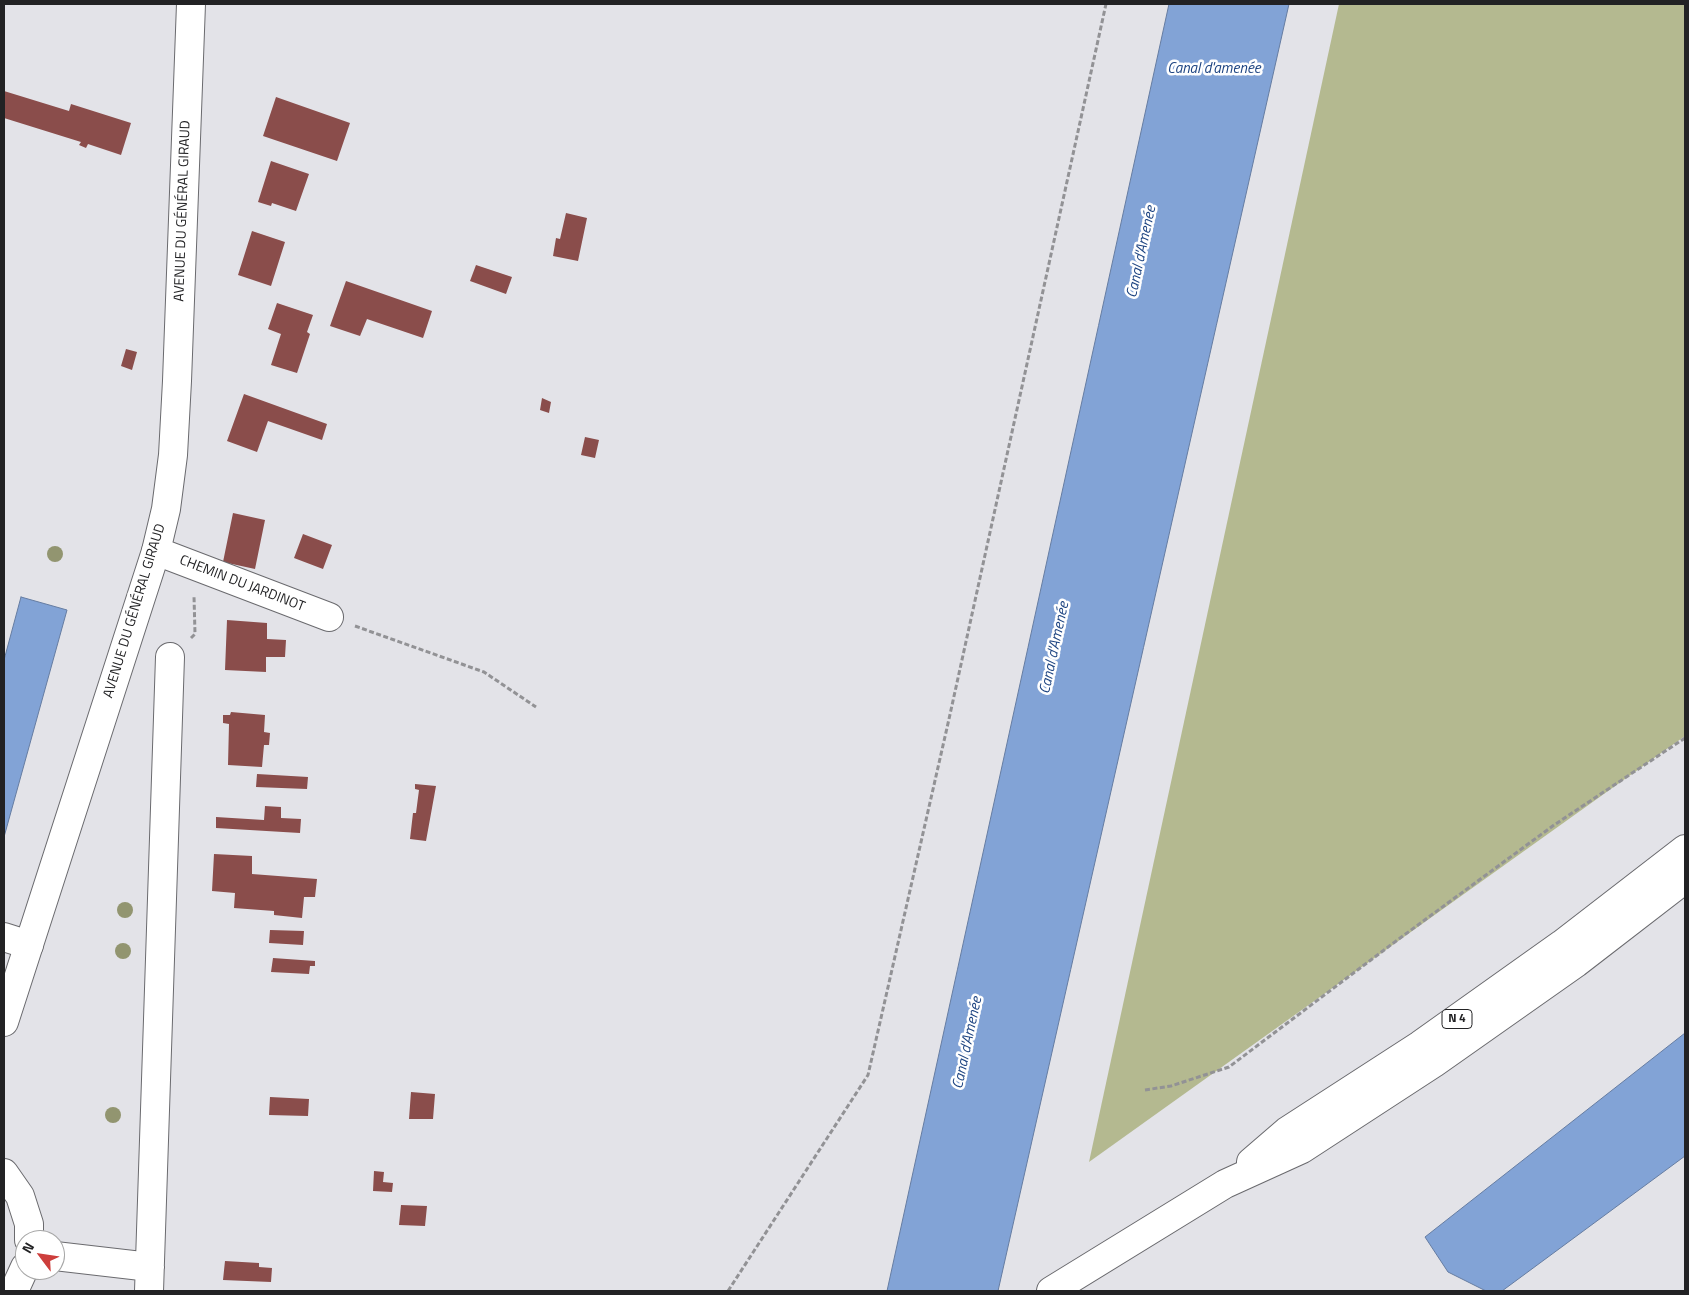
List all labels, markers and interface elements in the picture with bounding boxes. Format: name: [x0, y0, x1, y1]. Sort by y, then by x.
water label: Canal d'amenée: [1167, 60, 1261, 78]
street label: AVENUE DU GÉNÉRAL GIRAUD: [171, 120, 195, 302]
water label: Canal d'Amenée: [1123, 204, 1161, 300]
street label: AVENUE DU GÉNÉRAL GIRAUD: [100, 522, 170, 700]
street label: CHEMIN DU JARDINOT: [177, 552, 307, 616]
water label: Canal d'Amenée: [1036, 600, 1074, 696]
water label: Canal d'Amenée: [949, 995, 987, 1091]
road number: N 4: [1442, 1010, 1472, 1028]
north arrow: [15, 1230, 65, 1280]
text: N: [16, 1238, 39, 1257]

